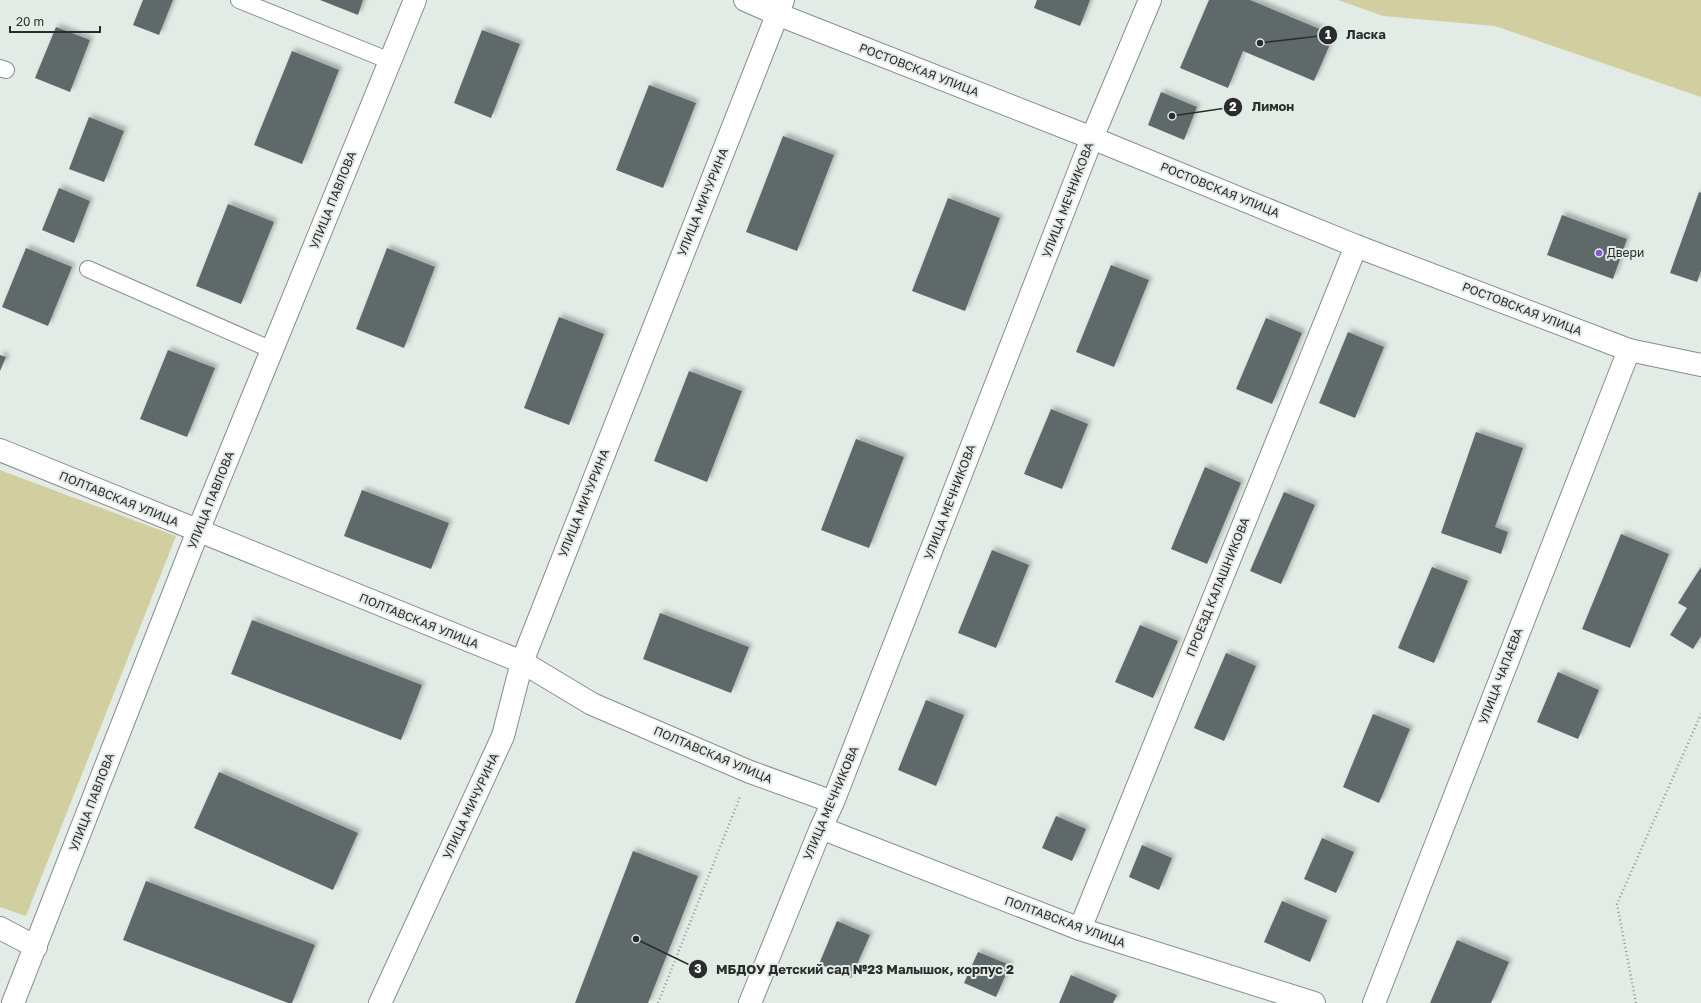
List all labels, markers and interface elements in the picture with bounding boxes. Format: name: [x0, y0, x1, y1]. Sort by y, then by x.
scale bar: [10, 8, 100, 34]
text: 20 m: [16, 14, 44, 29]
callout: Ласка: [1318, 22, 1394, 47]
text: Ласка: [1346, 26, 1386, 42]
text: 1: [1325, 27, 1331, 42]
street label: РОСТОВСКАЯ УЛИЦА: [857, 40, 981, 99]
callout: Лимон: [1223, 94, 1302, 119]
text: Лимон: [1252, 98, 1294, 114]
text: 2: [1229, 99, 1237, 114]
street label: УЛИЦА МЕЧНИКОВА: [1039, 140, 1096, 260]
street label: УЛИЦА МИЧУРИНА: [674, 146, 731, 258]
street label: УЛИЦА ПАВЛОВА: [306, 149, 359, 251]
street label: РОСТОВСКАЯ УЛИЦА: [1158, 159, 1282, 220]
place label: Двери: [1607, 245, 1644, 260]
marker: Двери: [1594, 248, 1604, 258]
street label: РОСТОВСКАЯ УЛИЦА: [1460, 279, 1584, 338]
street label: УЛИЦА МЕЧНИКОВА: [921, 442, 978, 562]
street label: УЛИЦА МИЧУРИНА: [555, 447, 612, 559]
street label: УЛИЦА ПАВЛОВА: [184, 449, 237, 551]
street label: ПОЛТАВСКАЯ УЛИЦА: [57, 468, 181, 529]
street label: ПРОЕЗД КАЛАШНИКОВА: [1183, 515, 1252, 659]
street label: ПОЛТАВСКАЯ УЛИЦА: [357, 590, 481, 651]
street label: УЛИЦА ЧАПАЕВА: [1475, 626, 1526, 726]
street label: ПОЛТАВСКАЯ УЛИЦА: [652, 723, 775, 786]
street label: УЛИЦА МЕЧНИКОВА: [800, 744, 861, 862]
street label: УЛИЦА МИЧУРИНА: [439, 750, 502, 861]
street label: УЛИЦА ПАВЛОВА: [66, 751, 117, 853]
street label: ПОЛТАВСКАЯ УЛИЦА: [1003, 893, 1128, 950]
callout: МБДОУ Детский сад №23 Малышок, корпус 2: [688, 957, 1022, 982]
text: 3: [694, 961, 702, 976]
text: МБДОУ Детский сад №23 Малышок, корпус 2: [716, 961, 1014, 977]

